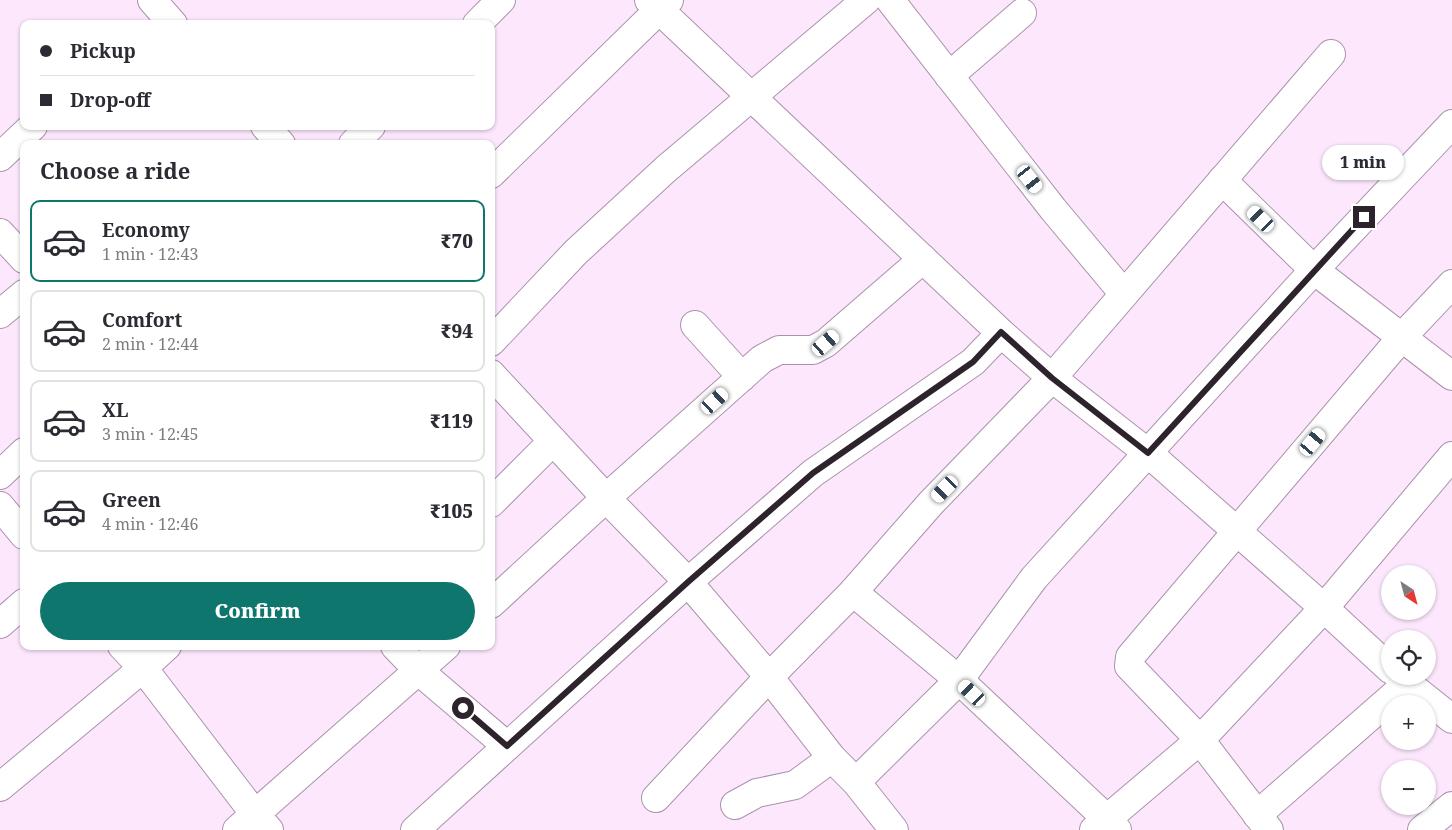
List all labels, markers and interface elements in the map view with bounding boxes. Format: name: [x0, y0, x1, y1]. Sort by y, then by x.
text: Pickup: [70, 38, 136, 64]
text: Drop-off: [70, 87, 150, 113]
callout: 1 min: [1323, 144, 1405, 180]
text: 1 min: [1340, 151, 1386, 173]
text: Choose a ride: [40, 155, 190, 185]
car: [1014, 163, 1045, 195]
car: [1245, 203, 1277, 235]
route end: [1353, 206, 1375, 228]
text: Economy: [102, 217, 190, 243]
icon: car: [42, 219, 87, 264]
text: ₹70: [441, 228, 473, 254]
text: 1 min · 12:43: [102, 243, 198, 265]
text: Comfort: [102, 307, 182, 333]
icon: car: [42, 309, 87, 354]
text: ₹94: [441, 318, 473, 344]
car: [809, 327, 842, 359]
text: 2 min · 12:44: [102, 333, 198, 355]
car: [698, 385, 731, 417]
text: XL: [102, 397, 128, 423]
icon: car: [42, 399, 87, 444]
text: ₹119: [430, 408, 473, 434]
text: 3 min · 12:45: [102, 423, 198, 445]
car: [1297, 426, 1328, 458]
car: [929, 473, 960, 505]
text: Green: [102, 487, 161, 513]
icon: car: [42, 489, 87, 534]
text: ₹105: [430, 498, 473, 524]
text: 4 min · 12:46: [102, 513, 198, 535]
north arrow: [1381, 565, 1436, 620]
map controls: [1381, 565, 1436, 815]
button: Confirm: [40, 582, 475, 640]
button: locate: [1381, 630, 1436, 685]
car: [955, 677, 988, 709]
button: +: [1381, 695, 1436, 750]
route start: [452, 697, 474, 719]
button: −: [1381, 760, 1436, 815]

